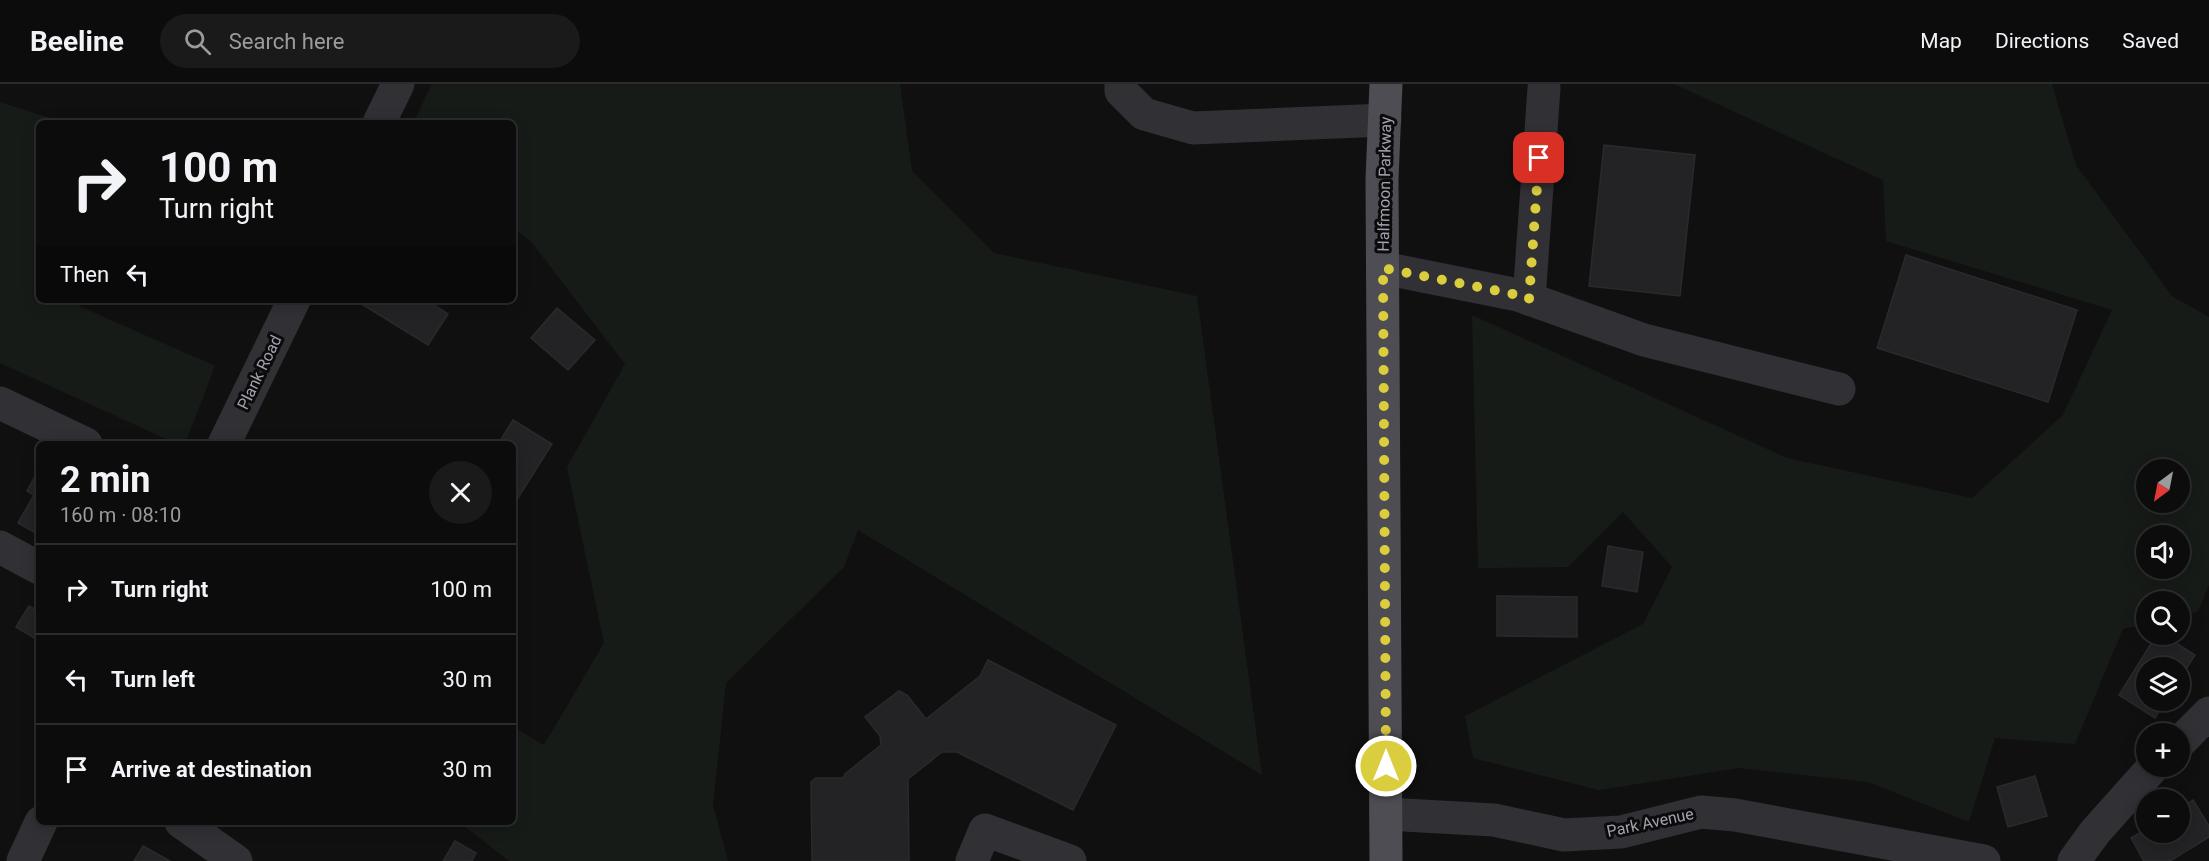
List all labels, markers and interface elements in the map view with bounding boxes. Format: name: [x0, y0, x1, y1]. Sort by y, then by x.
search box: [160, 14, 580, 68]
text: Beeline: [30, 25, 124, 58]
icon: search: [181, 25, 214, 58]
text: Search here: [229, 29, 345, 54]
text: Map: [1920, 29, 1962, 53]
text: Directions: [1995, 29, 2089, 53]
text: Saved: [2122, 29, 2179, 53]
street label: Halfmoon Parkway: [1374, 116, 1395, 252]
pin: [1513, 132, 1564, 183]
icon: arrive: [1522, 141, 1555, 174]
text: 100 m: [159, 143, 278, 192]
icon: right: [60, 144, 138, 222]
text: Turn right: [159, 193, 274, 225]
icon: left: [121, 258, 154, 291]
text: Then: [60, 262, 109, 287]
street label: Plank Road: [233, 332, 286, 412]
text: 2 min: [60, 459, 151, 501]
north arrow: [2136, 459, 2190, 513]
map controls: [2136, 459, 2190, 843]
button: close: [429, 461, 492, 524]
text: 160 m · 08:10: [60, 503, 181, 527]
button: sound: [2136, 525, 2190, 579]
icon: right: [60, 573, 93, 606]
text: Turn right: [111, 577, 208, 602]
text: 100 m: [430, 577, 492, 602]
button: search: [2136, 591, 2190, 645]
button: layers: [2136, 657, 2190, 711]
icon: left: [60, 663, 93, 696]
text: Turn left: [111, 667, 195, 692]
text: 30 m: [443, 667, 492, 692]
button: +: [2136, 723, 2190, 777]
position arrow: [1354, 734, 1418, 798]
icon: arrive: [60, 753, 93, 786]
text: Arrive at destination: [111, 757, 312, 782]
text: 30 m: [443, 757, 492, 782]
button: −: [2136, 789, 2190, 843]
street label: Park Avenue: [1605, 804, 1695, 841]

